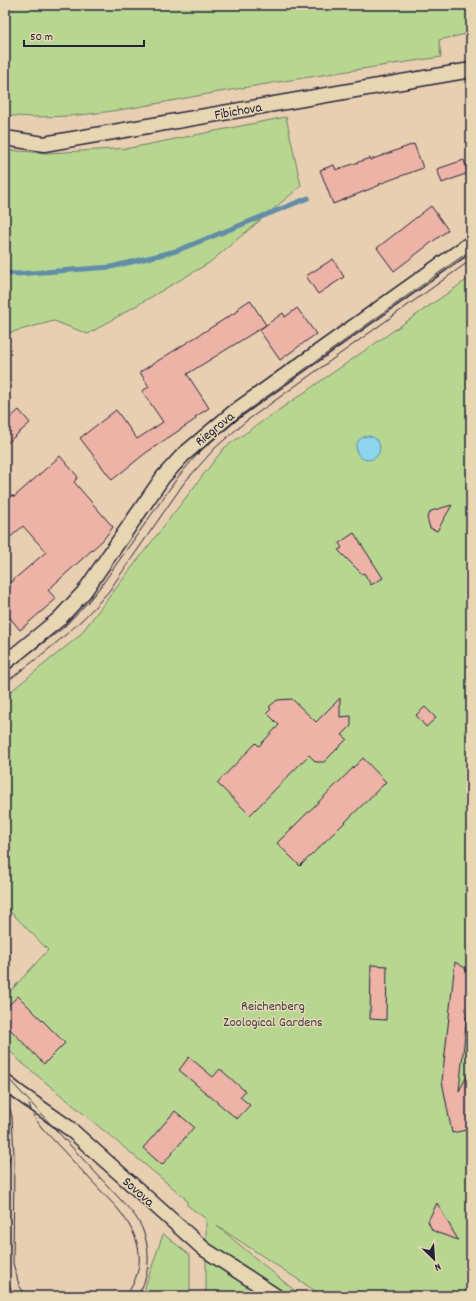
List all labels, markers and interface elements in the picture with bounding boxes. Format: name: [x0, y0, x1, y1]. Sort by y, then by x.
scale bar: [24, 22, 144, 48]
text: 50 m: [30, 29, 53, 46]
street label: Fibichova: [213, 98, 264, 126]
street label: Riegrova: [191, 407, 240, 452]
park label: Reichenberg Zoological Gardens: [223, 997, 323, 1033]
street label: Sovova: [117, 1173, 158, 1213]
north arrow: [414, 1239, 454, 1279]
text: N: [431, 1258, 443, 1275]

